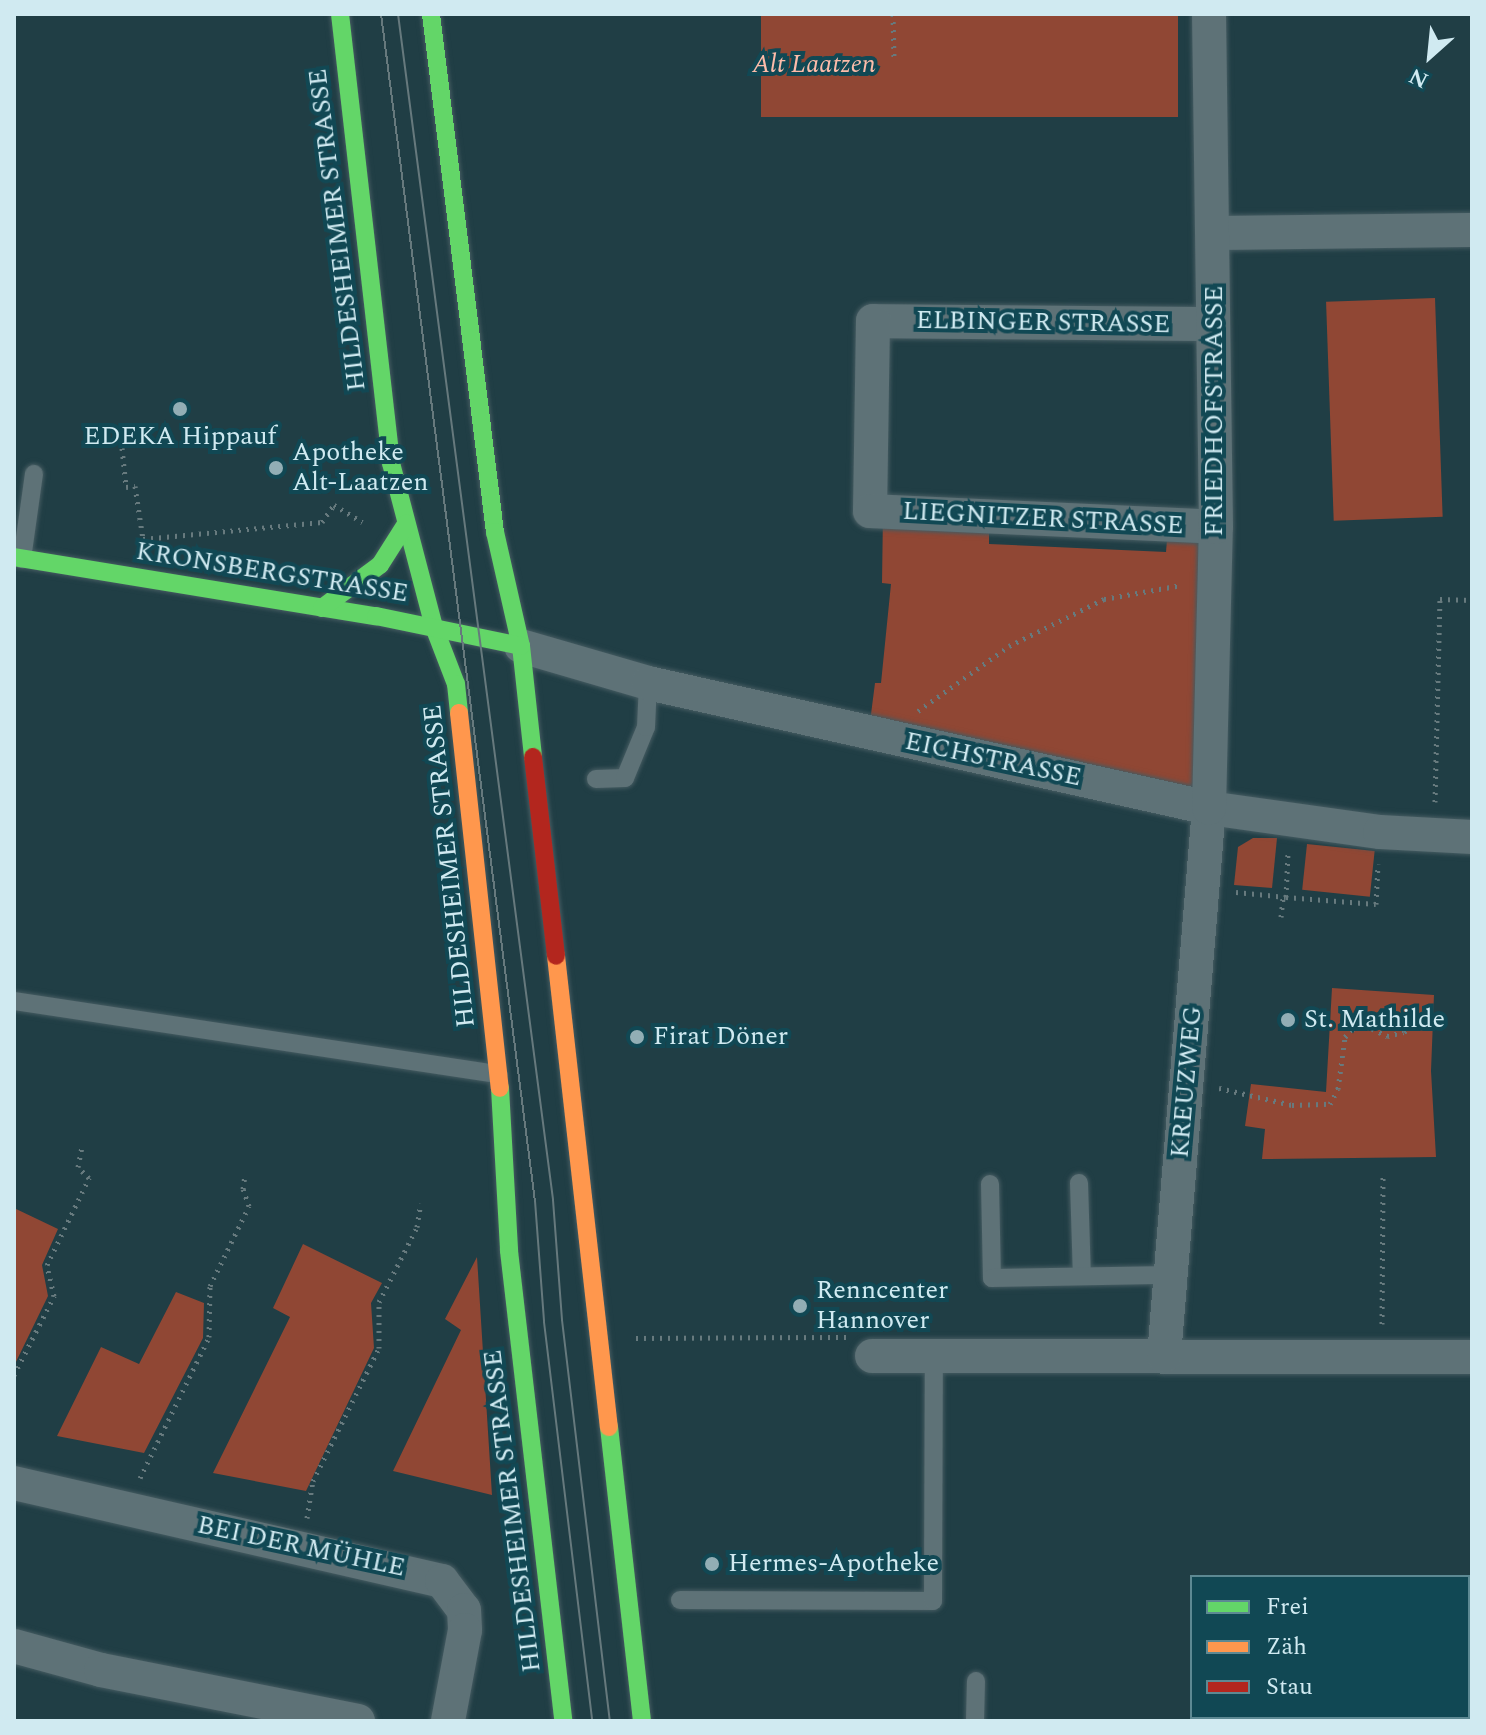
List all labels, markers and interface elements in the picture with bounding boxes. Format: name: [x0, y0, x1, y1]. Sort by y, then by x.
north arrow: [1390, 16, 1470, 96]
park label: Alt Laatzen: [752, 49, 876, 81]
text: N: [1403, 59, 1434, 97]
street label: HILDESHEIMER STRASSE: [303, 67, 373, 393]
street label: FRIEDHOFSTRASSE: [1199, 286, 1231, 536]
street label: ELBINGER STRASSE: [916, 305, 1170, 341]
marker: EDEKA Hippauf: [171, 400, 189, 418]
place label: EDEKA Hippauf: [84, 421, 276, 453]
place label: Apotheke Alt-Laatzen: [292, 437, 428, 498]
marker: Apotheke Alt-Laatzen: [267, 459, 285, 477]
street label: LIEGNITZER STRASSE: [902, 496, 1184, 542]
street label: KRONSBERGSTRASSE: [134, 536, 410, 610]
street label: HILDESHEIMER STRASSE: [418, 703, 482, 1029]
street label: EICHSTRASSE: [902, 726, 1084, 794]
place label: St. Mathilde: [1304, 1004, 1445, 1036]
street label: KREUZWEG: [1165, 1005, 1209, 1159]
marker: St. Mathilde: [1279, 1011, 1297, 1029]
place label: Firat Döner: [653, 1021, 788, 1053]
marker: Firat Döner: [628, 1028, 646, 1046]
place label: Renncenter Hannover: [816, 1275, 948, 1336]
marker: Renncenter Hannover: [791, 1297, 809, 1315]
street label: HILDESHEIMER STRASSE: [478, 1348, 548, 1674]
street label: BEI DER MÜHLE: [194, 1510, 408, 1584]
place label: Hermes-Apotheke: [728, 1548, 939, 1580]
marker: Hermes-Apotheke: [703, 1555, 721, 1573]
legend: [1190, 1575, 1470, 1719]
text: Frei: [1266, 1589, 1309, 1625]
text: Zäh: [1266, 1629, 1307, 1665]
text: Stau: [1266, 1669, 1313, 1705]

